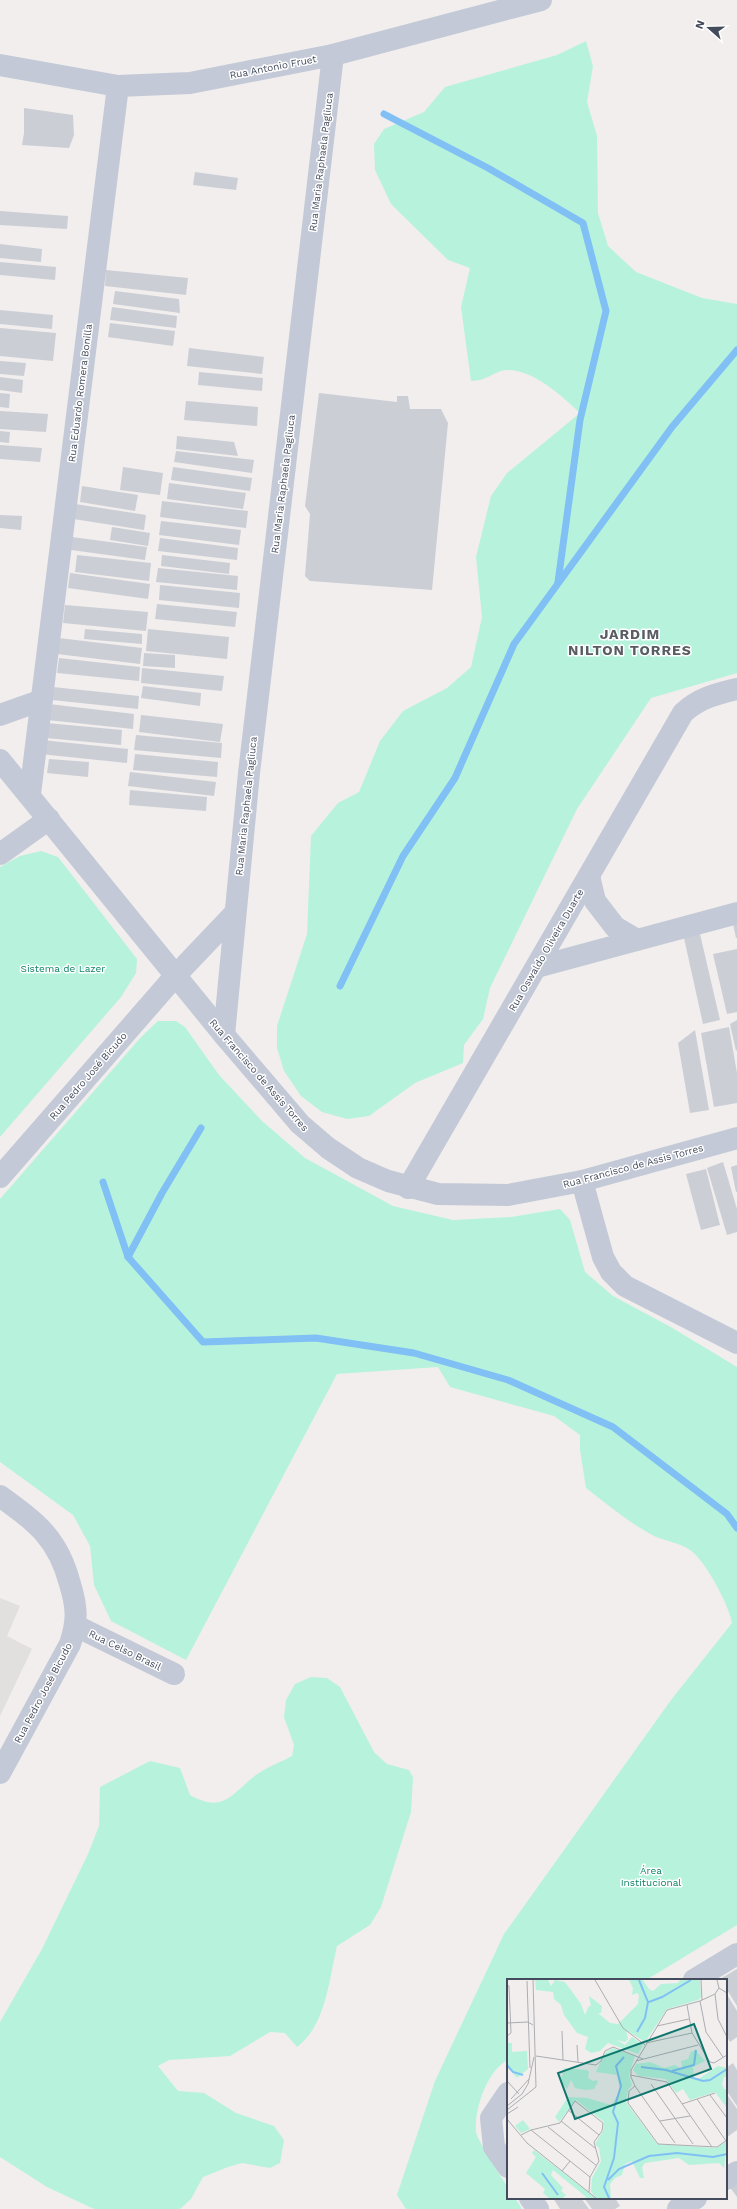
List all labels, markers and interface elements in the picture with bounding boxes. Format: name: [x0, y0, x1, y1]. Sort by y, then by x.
north arrow: [689, 8, 729, 48]
text: N: [693, 19, 708, 31]
street label: Rua Antonio Fruet: [229, 53, 318, 81]
street label: Rua Maria Raphaela Pagliuca: [307, 92, 335, 232]
street label: Rua Eduardo Romera Bonilla: [66, 323, 94, 463]
street label: Rua Maria Raphaela Pagliuca: [269, 414, 297, 554]
district label: JARDIM NILTON TORRES: [568, 626, 692, 658]
street label: Rua Maria Raphaela Pagliuca: [233, 736, 259, 876]
street label: Rua Oswaldo Oliveira Duarte: [506, 887, 586, 1013]
park label: Sistema de Lazer: [21, 963, 105, 974]
street label: Rua Francisco de Assis Torres: [207, 1017, 311, 1133]
street label: Rua Pedro José Bicudo: [47, 1030, 129, 1122]
street label: Rua Francisco de Assis Torres: [562, 1142, 704, 1190]
street label: Rua Celso Brasil: [87, 1628, 163, 1672]
street label: Rua Pedro José Bicudo: [12, 1641, 74, 1745]
park label: Área Institucional: [621, 1865, 681, 1888]
inset map: [507, 1979, 727, 2199]

